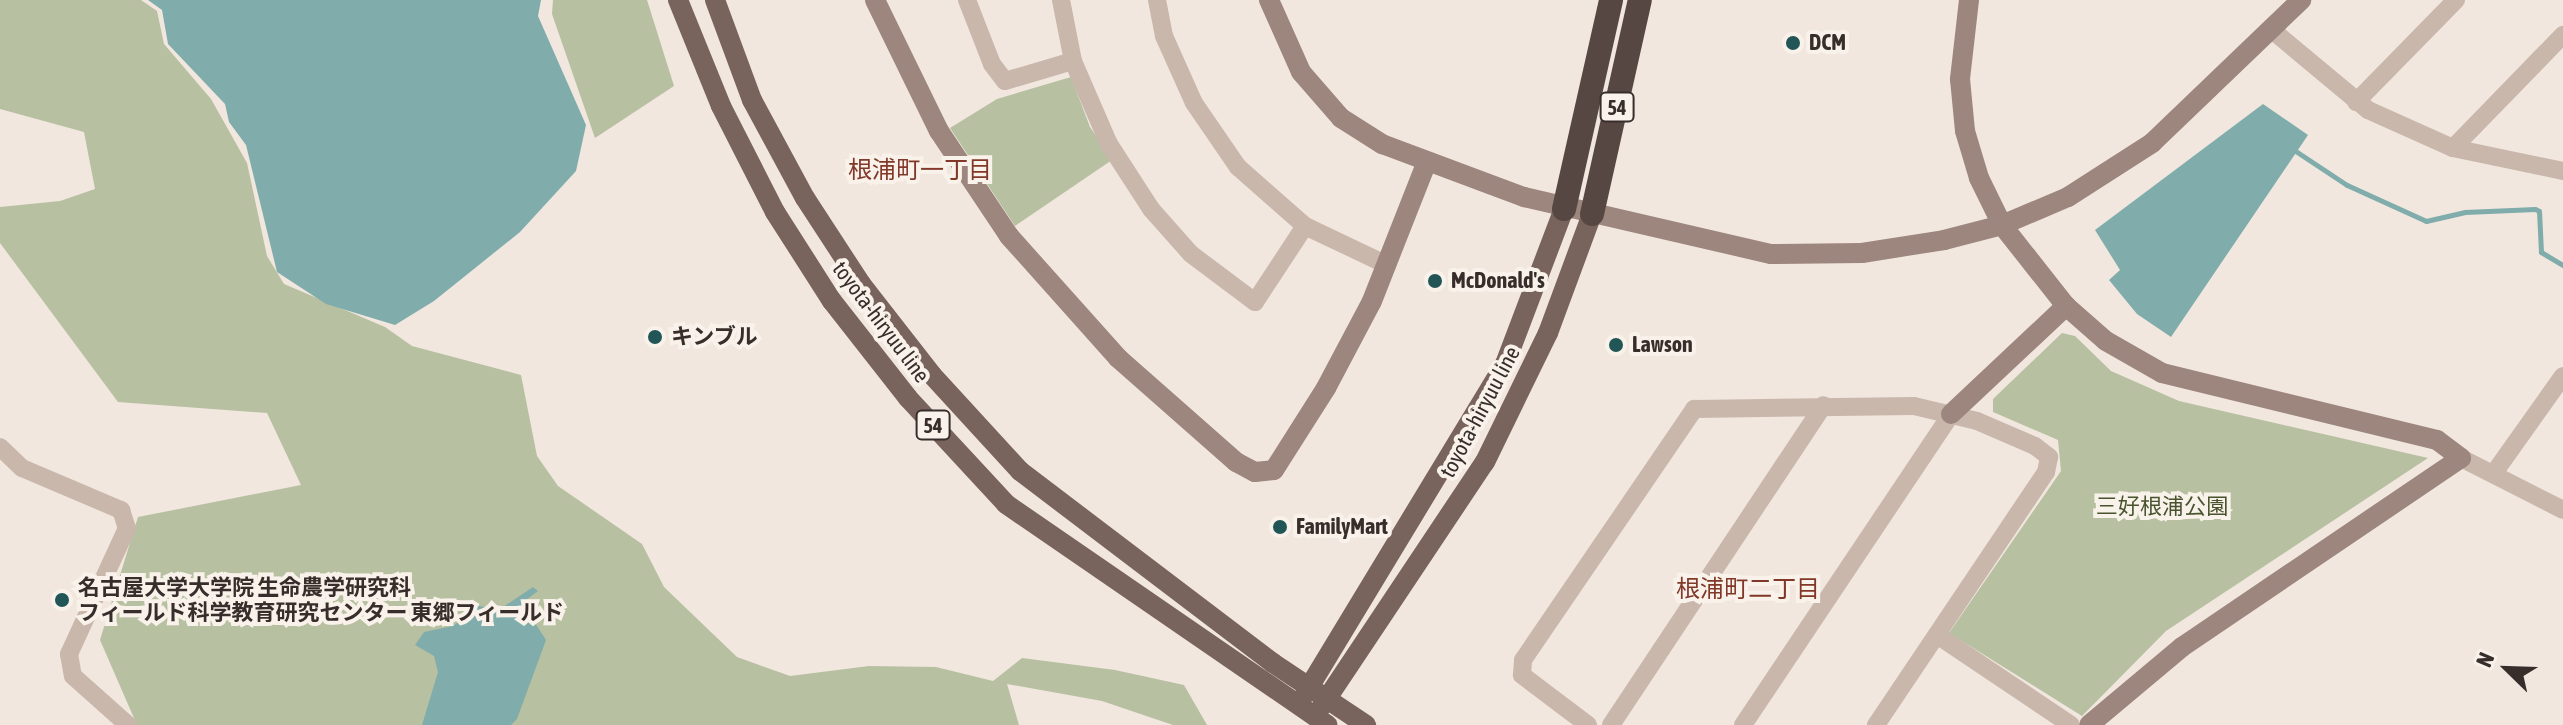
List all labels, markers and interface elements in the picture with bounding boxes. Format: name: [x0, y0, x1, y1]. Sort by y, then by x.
place label: DCM: [1809, 30, 1846, 56]
marker: DCM: [1784, 34, 1802, 52]
road number: 54: [1599, 91, 1635, 123]
district label: 根浦町一丁目: [848, 156, 992, 184]
street label: toyota-hiryuu line: [827, 256, 935, 388]
place label: McDonald's: [1451, 268, 1545, 294]
marker: McDonald's: [1426, 272, 1444, 290]
place label: キンブル: [671, 324, 759, 350]
marker: キンブル: [646, 328, 664, 346]
place label: Lawson: [1632, 332, 1693, 358]
marker: Lawson: [1607, 336, 1625, 354]
street label: toyota-hiryuu line: [1434, 342, 1526, 482]
road number: 54: [915, 409, 951, 441]
park label: 三好根浦公園: [2096, 494, 2228, 520]
place label: FamilyMart: [1296, 514, 1388, 540]
marker: FamilyMart: [1271, 518, 1289, 536]
place label: 名古屋大学大学院 生命農学研究科 フィールド科学教育研究センター 東郷フィールド: [78, 574, 565, 626]
district label: 根浦町二丁目: [1676, 575, 1820, 603]
marker: 名古屋大学大学院 生命農学研究科 フィールド科学教育研究センター 東郷フィールド: [53, 591, 71, 609]
north arrow: [2467, 629, 2547, 709]
text: N: [2470, 649, 2499, 671]

